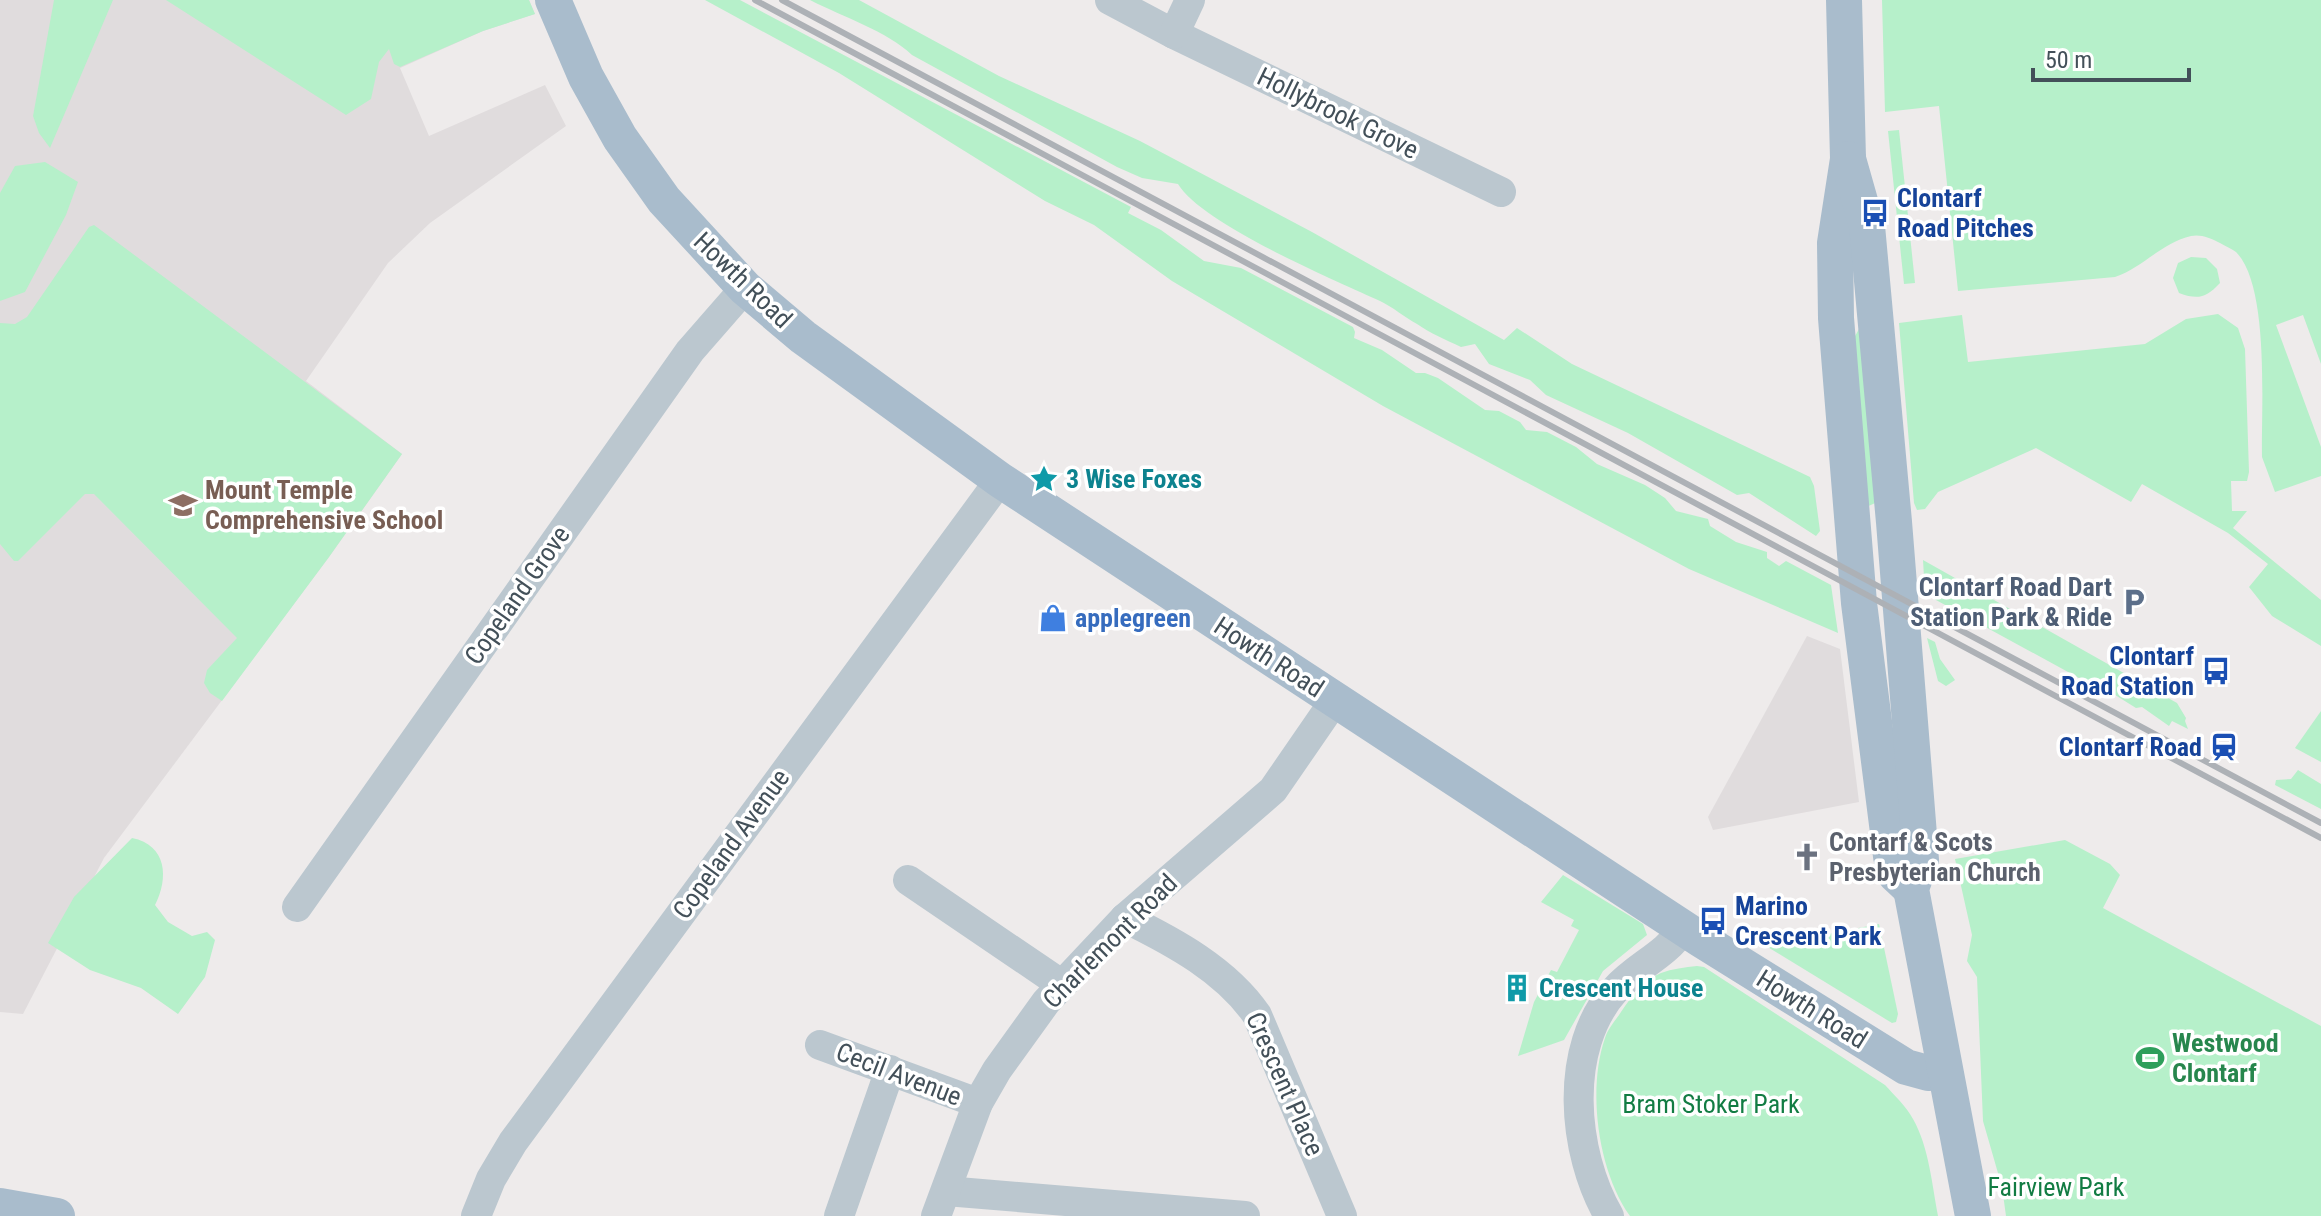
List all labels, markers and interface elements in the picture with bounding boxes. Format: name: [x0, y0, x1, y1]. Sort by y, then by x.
scale bar: [2033, 32, 2189, 82]
text: 50 m: [2045, 46, 2092, 74]
street label: Hollybrook Grove: [1253, 61, 1423, 165]
place label: Clontarf Road Pitches: [1897, 183, 2034, 243]
bus stop icon: Clontarf Road Pitches: [1860, 198, 1890, 228]
street label: Howth Road: [688, 226, 798, 334]
place icon: 3 Wise Foxes: [1029, 464, 1059, 494]
place label: 3 Wise Foxes: [1066, 464, 1202, 494]
place label: Mount Temple Comprehensive School: [205, 475, 443, 535]
school or university icon: Mount Temple Comprehensive School: [168, 490, 198, 520]
street label: Copeland Grove: [458, 520, 576, 670]
place label: Clontarf Road Dart Station Park & Ride: [1910, 572, 2112, 632]
parking icon: Clontarf Road Dart Station Park & Ride: [2119, 587, 2149, 617]
shop icon: applegreen: [1038, 603, 1068, 633]
place label: applegreen: [1075, 603, 1191, 633]
street label: Howth Road: [1209, 611, 1329, 703]
place label: Clontarf Road Station: [2061, 641, 2194, 701]
bus stop icon: Clontarf Road Station: [2201, 656, 2231, 686]
place label: Clontarf Road: [2059, 732, 2202, 762]
station icon: Clontarf Road: [2209, 732, 2239, 762]
street label: Copeland Avenue: [667, 763, 795, 925]
place label: Contarf & Scots Presbyterian Church: [1829, 827, 2041, 887]
church icon: Contarf & Scots Presbyterian Church: [1792, 842, 1822, 872]
street label: Charlemont Road: [1037, 868, 1183, 1014]
place label: Marino Crescent Park: [1735, 891, 1882, 951]
bus stop icon: Marino Crescent Park: [1698, 906, 1728, 936]
street label: Howth Road: [1751, 963, 1873, 1055]
building icon: Crescent House: [1502, 973, 1532, 1003]
place label: Crescent House: [1539, 973, 1704, 1003]
street label: Crescent Place: [1240, 1008, 1330, 1160]
place label: Westwood Clontarf: [2172, 1028, 2279, 1088]
street label: Cecil Avenue: [832, 1036, 966, 1112]
sports icon: Westwood Clontarf: [2135, 1043, 2165, 1073]
park label: Bram Stoker Park: [1622, 1089, 1800, 1119]
park label: Fairview Park: [1987, 1172, 2125, 1202]

